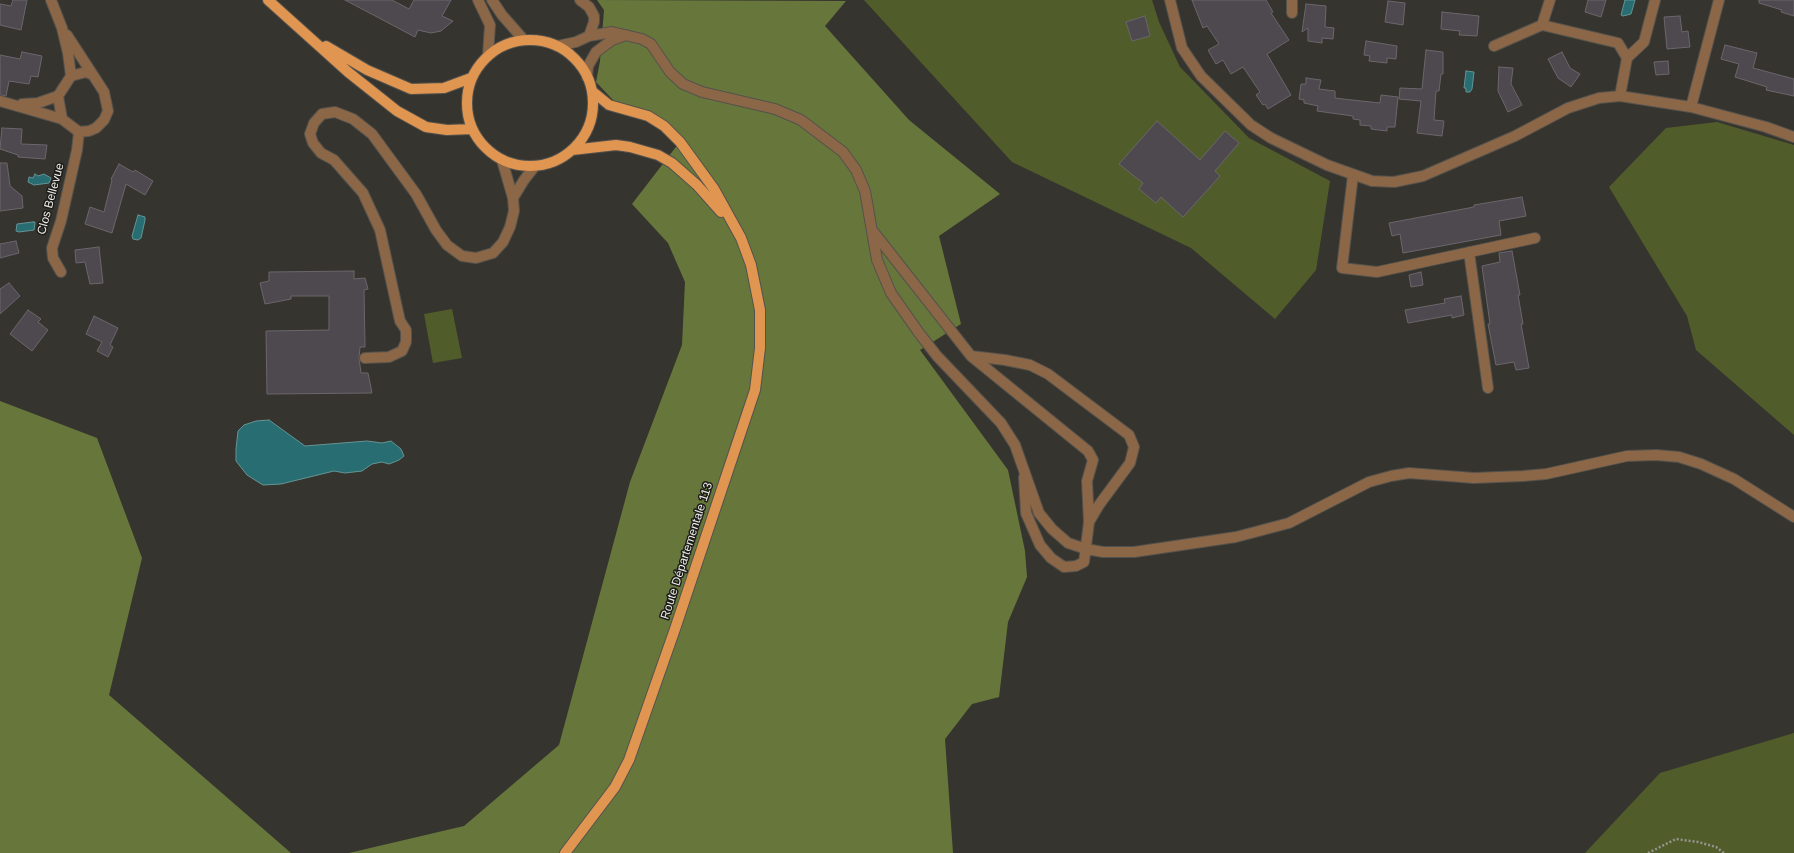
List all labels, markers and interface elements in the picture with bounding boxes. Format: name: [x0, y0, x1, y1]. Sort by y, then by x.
street label: Clos Bellevue: [35, 162, 67, 236]
street label: Route Départementale 113: [658, 481, 716, 621]

